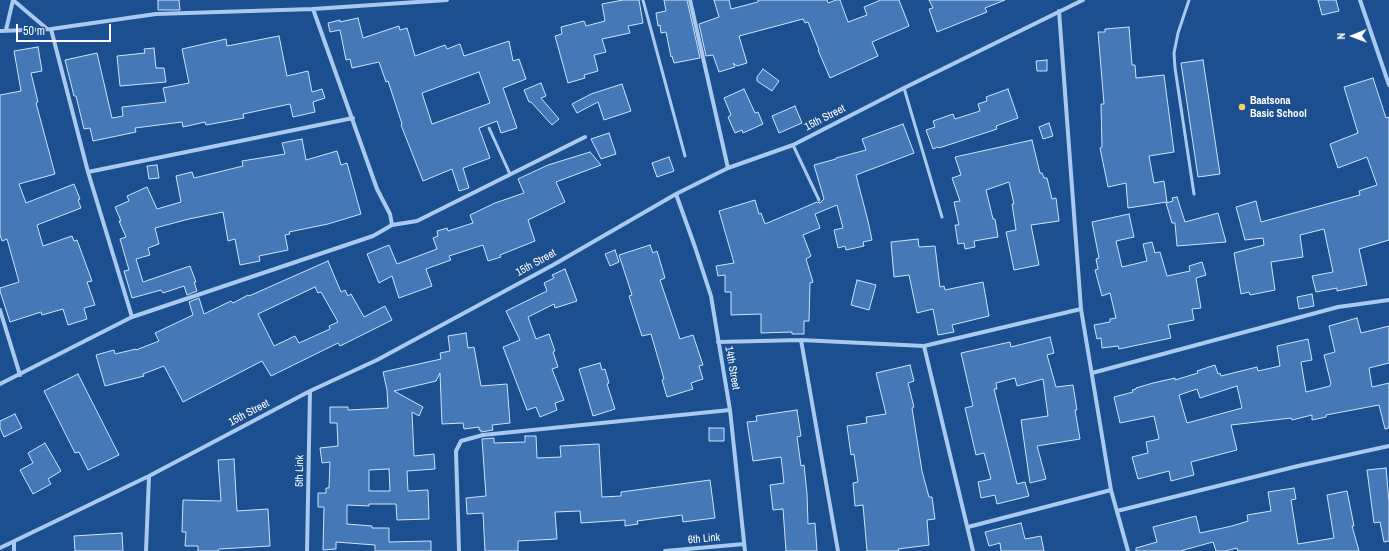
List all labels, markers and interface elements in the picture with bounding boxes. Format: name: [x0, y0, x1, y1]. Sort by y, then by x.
scale bar: [18, 16, 113, 42]
north arrow: [1333, 16, 1373, 56]
text: 50 m: [23, 23, 45, 39]
text: N: [1334, 33, 1348, 40]
place label: Baatsona Basic School: [1250, 94, 1307, 120]
street label: 15th Street: [802, 102, 848, 134]
marker: Baatsona Basic School: [1237, 102, 1247, 112]
street label: 15th Street: [514, 247, 558, 279]
street label: 14th Street: [722, 345, 742, 391]
street label: 15th Street: [226, 397, 272, 429]
street label: 5th Link: [293, 455, 307, 487]
street label: 6th Link: [687, 531, 721, 547]

